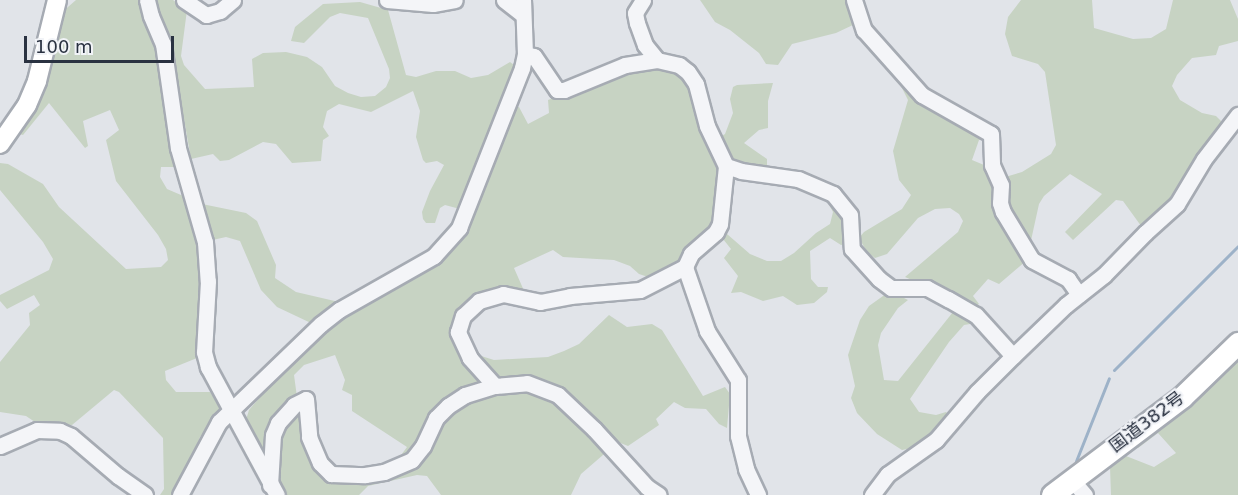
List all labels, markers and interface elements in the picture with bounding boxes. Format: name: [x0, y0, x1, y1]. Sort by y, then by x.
scale bar: [27, 24, 177, 62]
text: 100 m: [35, 36, 93, 57]
street label: 国道382号: [1105, 387, 1189, 457]

